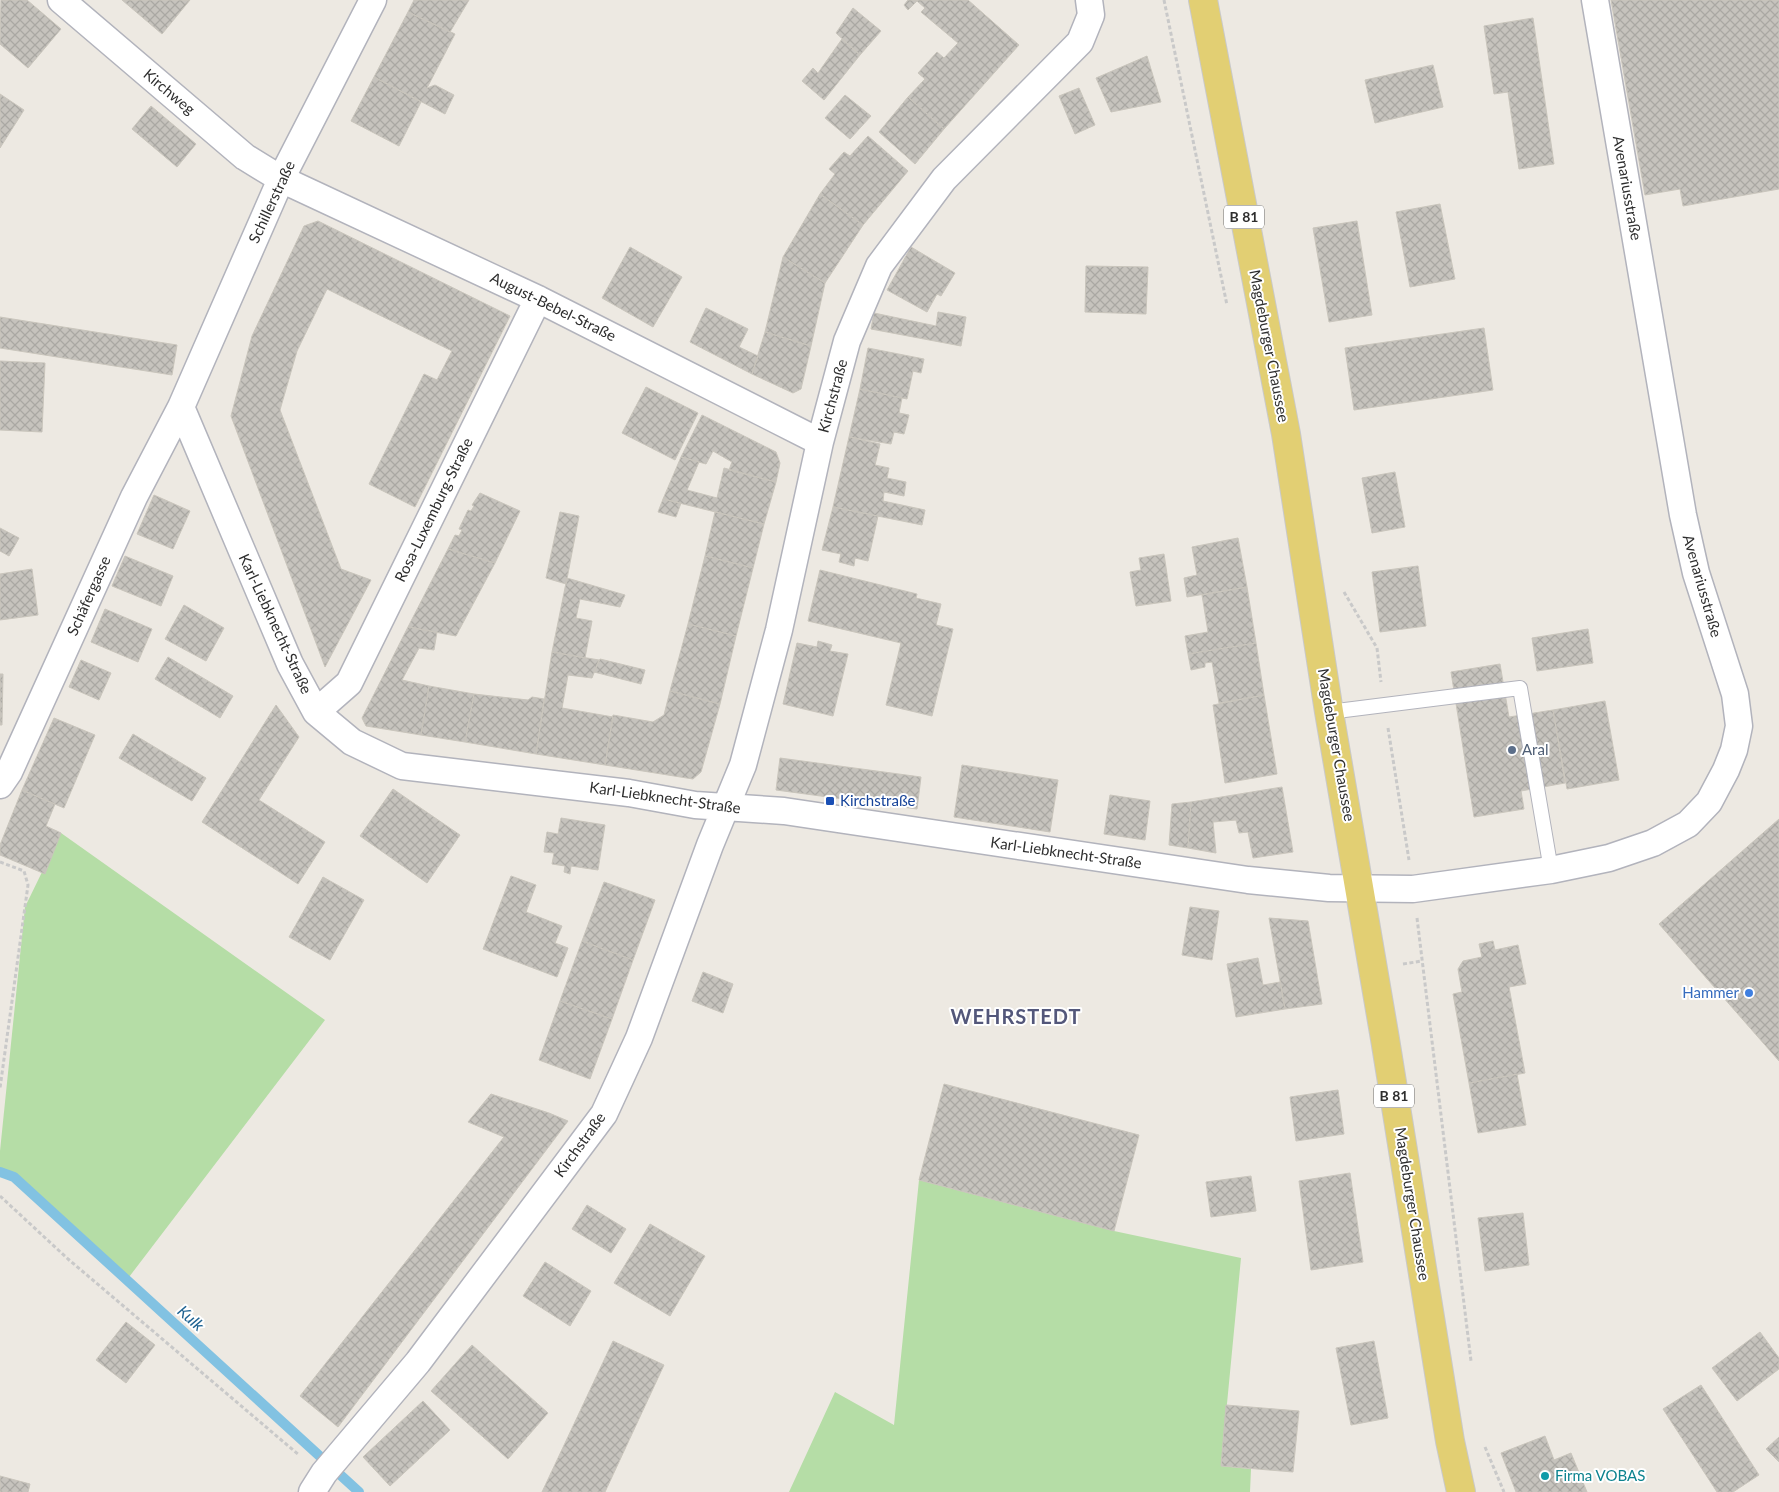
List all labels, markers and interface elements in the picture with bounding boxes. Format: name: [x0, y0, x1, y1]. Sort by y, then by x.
street label: Kirchweg: [140, 65, 199, 118]
street label: Avenariusstraße: [1610, 134, 1646, 242]
street label: Schillerstraße: [244, 157, 298, 246]
road number: B 81: [1224, 206, 1264, 228]
street label: August-Bebel-Straße: [488, 268, 619, 344]
street label: Magdeburger Chaussee: [1246, 268, 1294, 424]
street label: Kirchstraße: [814, 357, 851, 435]
street label: Rosa-Luxemburg-Straße: [390, 435, 476, 585]
street label: Avenariusstraße: [1680, 532, 1726, 639]
street label: Karl-Liebknecht-Straße: [236, 551, 316, 697]
street label: Schäfergasse: [63, 553, 114, 638]
street label: Magdeburger Chaussee: [1315, 667, 1359, 823]
place label: Aral: [1522, 740, 1548, 758]
marker: Aral: [1506, 744, 1518, 756]
street label: Karl-Liebknecht-Straße: [588, 777, 742, 817]
place label: Kirchstraße: [840, 791, 916, 809]
marker: Kirchstraße: [824, 795, 836, 807]
street label: Karl-Liebknecht-Straße: [989, 832, 1143, 872]
place label: Hammer: [1682, 983, 1740, 1001]
marker: Hammer: [1743, 987, 1755, 999]
district label: WEHRSTEDT: [951, 1004, 1081, 1028]
road number: B 81: [1374, 1084, 1414, 1108]
street label: Kirchstraße: [550, 1109, 609, 1180]
street label: Magdeburger Chaussee: [1392, 1126, 1434, 1282]
water label: Kulk: [174, 1301, 209, 1335]
place label: Firma VOBAS: [1555, 1466, 1645, 1484]
marker: Firma VOBAS: [1539, 1470, 1551, 1482]

